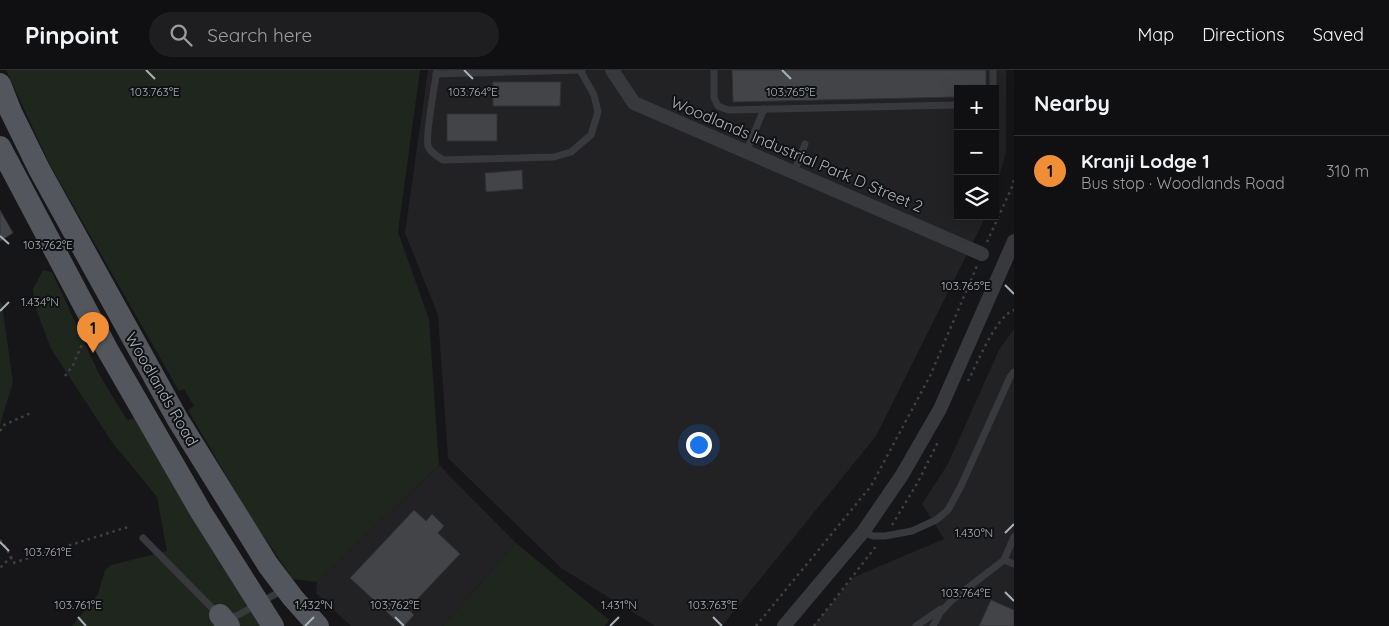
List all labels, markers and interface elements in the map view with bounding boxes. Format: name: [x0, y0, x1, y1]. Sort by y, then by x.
search box: [149, 12, 499, 57]
text: Pinpoint: [25, 20, 119, 50]
icon: search: [167, 21, 195, 49]
text: Search here: [207, 23, 312, 47]
text: Map: [1137, 23, 1174, 46]
text: Directions: [1202, 23, 1285, 46]
text: Saved: [1313, 23, 1364, 46]
text: 103.763°E: [130, 84, 180, 99]
text: 103.764°E: [448, 84, 498, 99]
text: 103.765°E: [766, 84, 816, 99]
map controls: [954, 85, 999, 220]
button: +: [954, 85, 999, 130]
text: Nearby: [1034, 90, 1110, 116]
street label: Woodlands Industrial Park D Street 2: [668, 92, 926, 216]
button: −: [954, 130, 999, 175]
text: Kranji Lodge 1: [1081, 149, 1210, 173]
text: 1: [1047, 161, 1053, 181]
text: 310 m: [1326, 161, 1369, 181]
text: Bus stop · Woodlands Road: [1081, 173, 1285, 193]
button: layers: [954, 175, 999, 220]
text: 103.762°E: [23, 237, 73, 252]
text: 103.765°E: [941, 278, 991, 293]
text: 1.434°N: [21, 294, 59, 309]
pin: 1: [77, 312, 109, 353]
street label: Woodlands Road: [121, 329, 203, 449]
your location: [686, 432, 712, 458]
text: 1.430°N: [955, 525, 993, 540]
text: 103.761°E: [24, 544, 72, 559]
text: 103.764°E: [941, 585, 991, 600]
text: 103.761°E: [54, 597, 102, 612]
text: 1.432°N: [295, 597, 333, 612]
text: 103.762°E: [370, 597, 420, 612]
text: 1.431°N: [601, 597, 637, 612]
text: 103.763°E: [688, 597, 738, 612]

